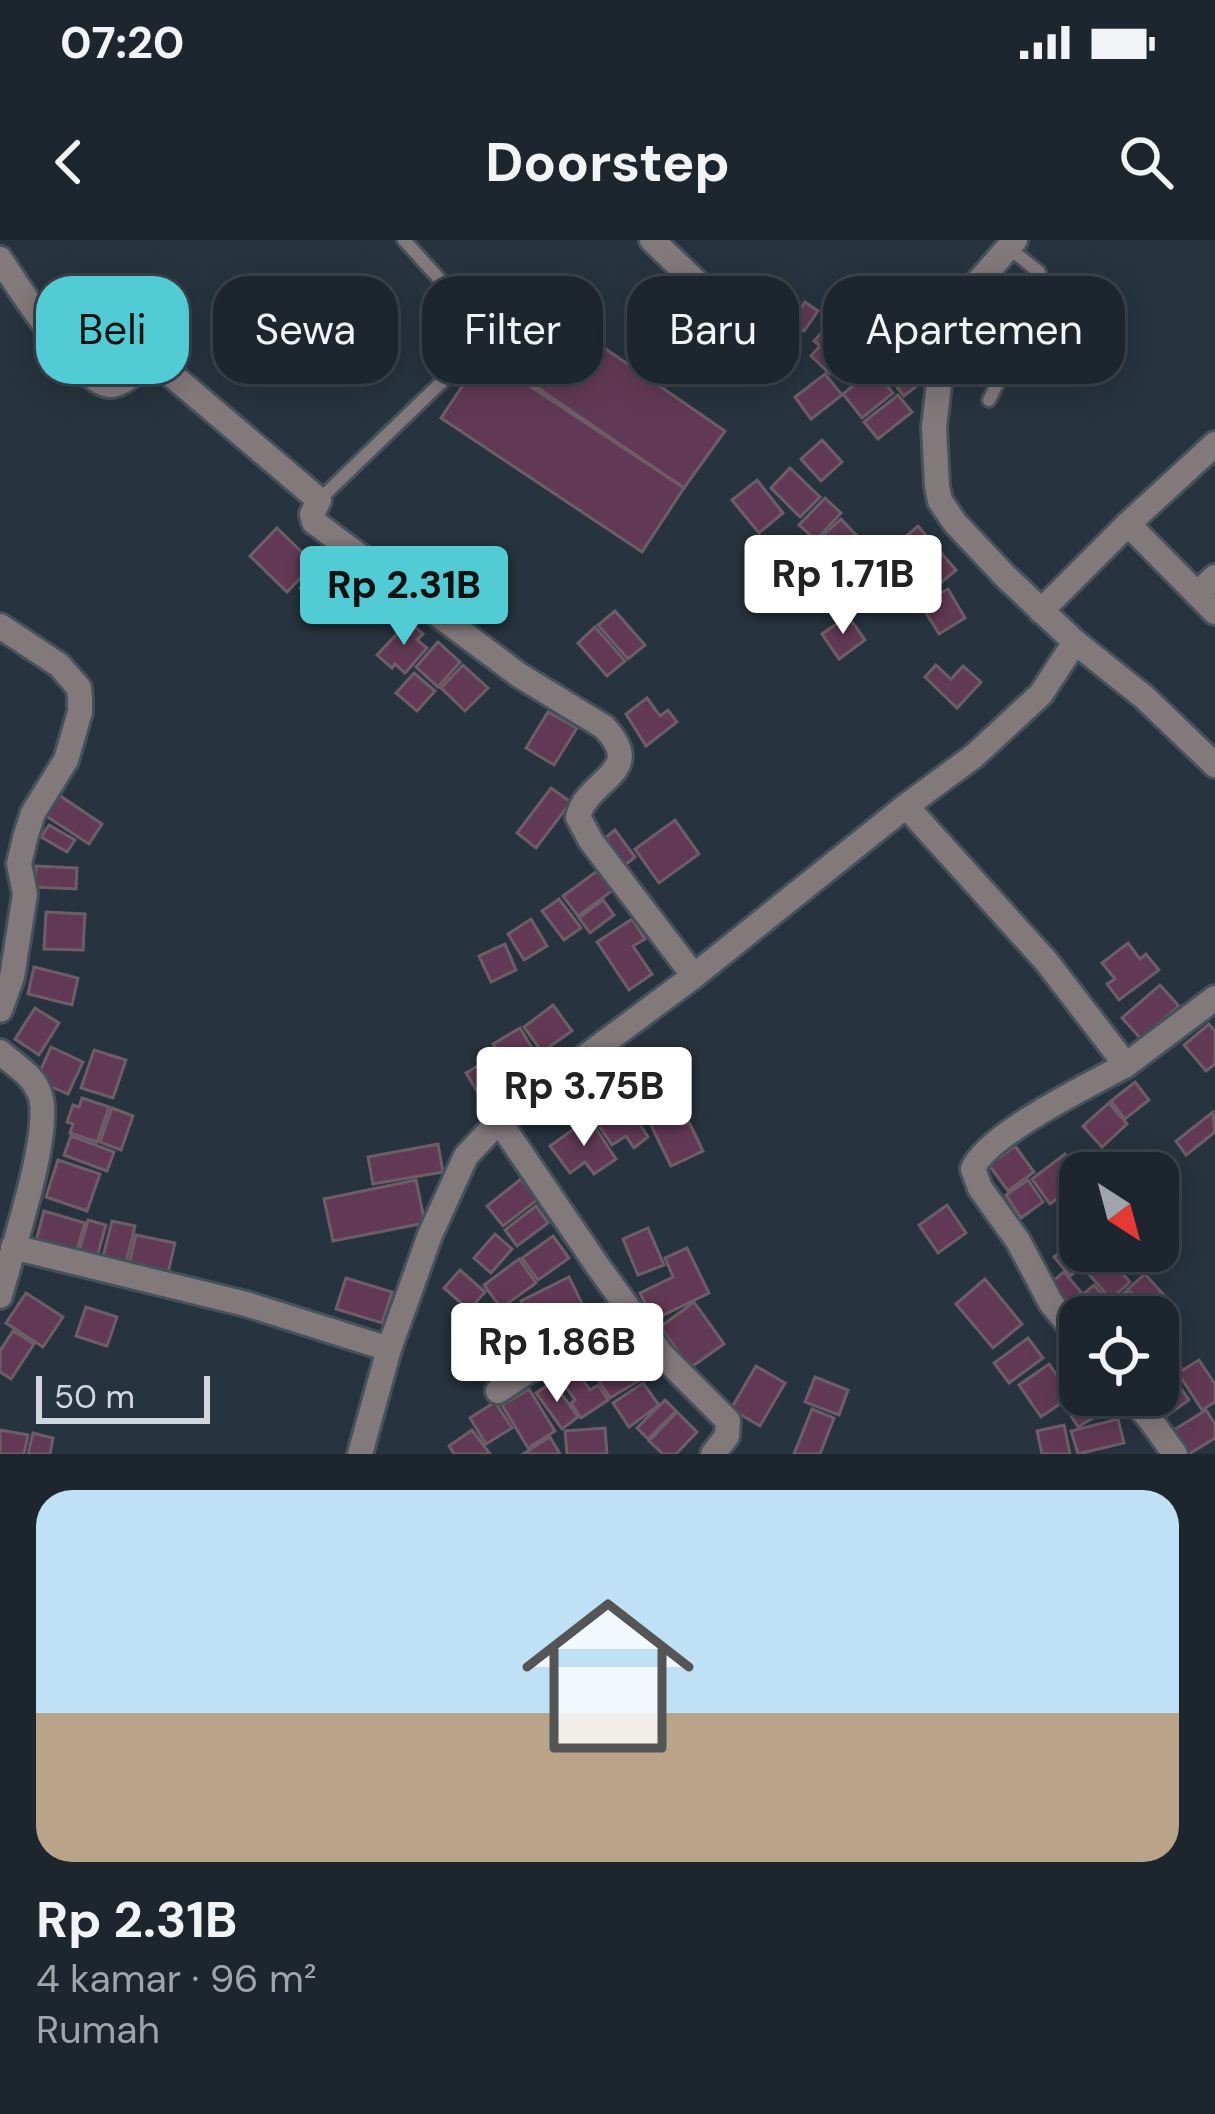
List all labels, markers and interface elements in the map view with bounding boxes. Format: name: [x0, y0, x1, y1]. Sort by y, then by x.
text: 07:20: [60, 13, 184, 72]
text: Doorstep: [485, 127, 730, 198]
icon: back: [36, 129, 102, 195]
icon: search: [1113, 129, 1179, 195]
chip: Beli: [36, 276, 189, 384]
chip: Sewa: [213, 276, 398, 384]
chip: Filter: [422, 276, 603, 384]
chip: Baru: [627, 276, 799, 384]
chip: Apartemen: [823, 276, 1125, 384]
pin: Rp 1.71B: [719, 535, 967, 637]
pin: Rp 2.31B: [280, 546, 528, 648]
text: Rp 1.71B: [772, 548, 914, 599]
text: Rp 2.31B: [327, 559, 481, 610]
pin: Rp 3.75B: [460, 1047, 708, 1149]
text: Rp 3.75B: [504, 1060, 664, 1111]
north arrow: [1059, 1152, 1179, 1272]
map controls: [1059, 1152, 1179, 1416]
button: locate: [1059, 1296, 1179, 1416]
pin: Rp 1.86B: [433, 1303, 681, 1405]
text: Rp 1.86B: [478, 1316, 636, 1367]
scale bar: [36, 1370, 210, 1423]
text: 50 m: [54, 1375, 135, 1418]
icon: home: [500, 1568, 716, 1784]
text: Rp 2.31B: [36, 1886, 237, 1953]
text: 4 kamar · 96 m²: [36, 1953, 317, 2004]
text: Rumah: [36, 2004, 160, 2055]

